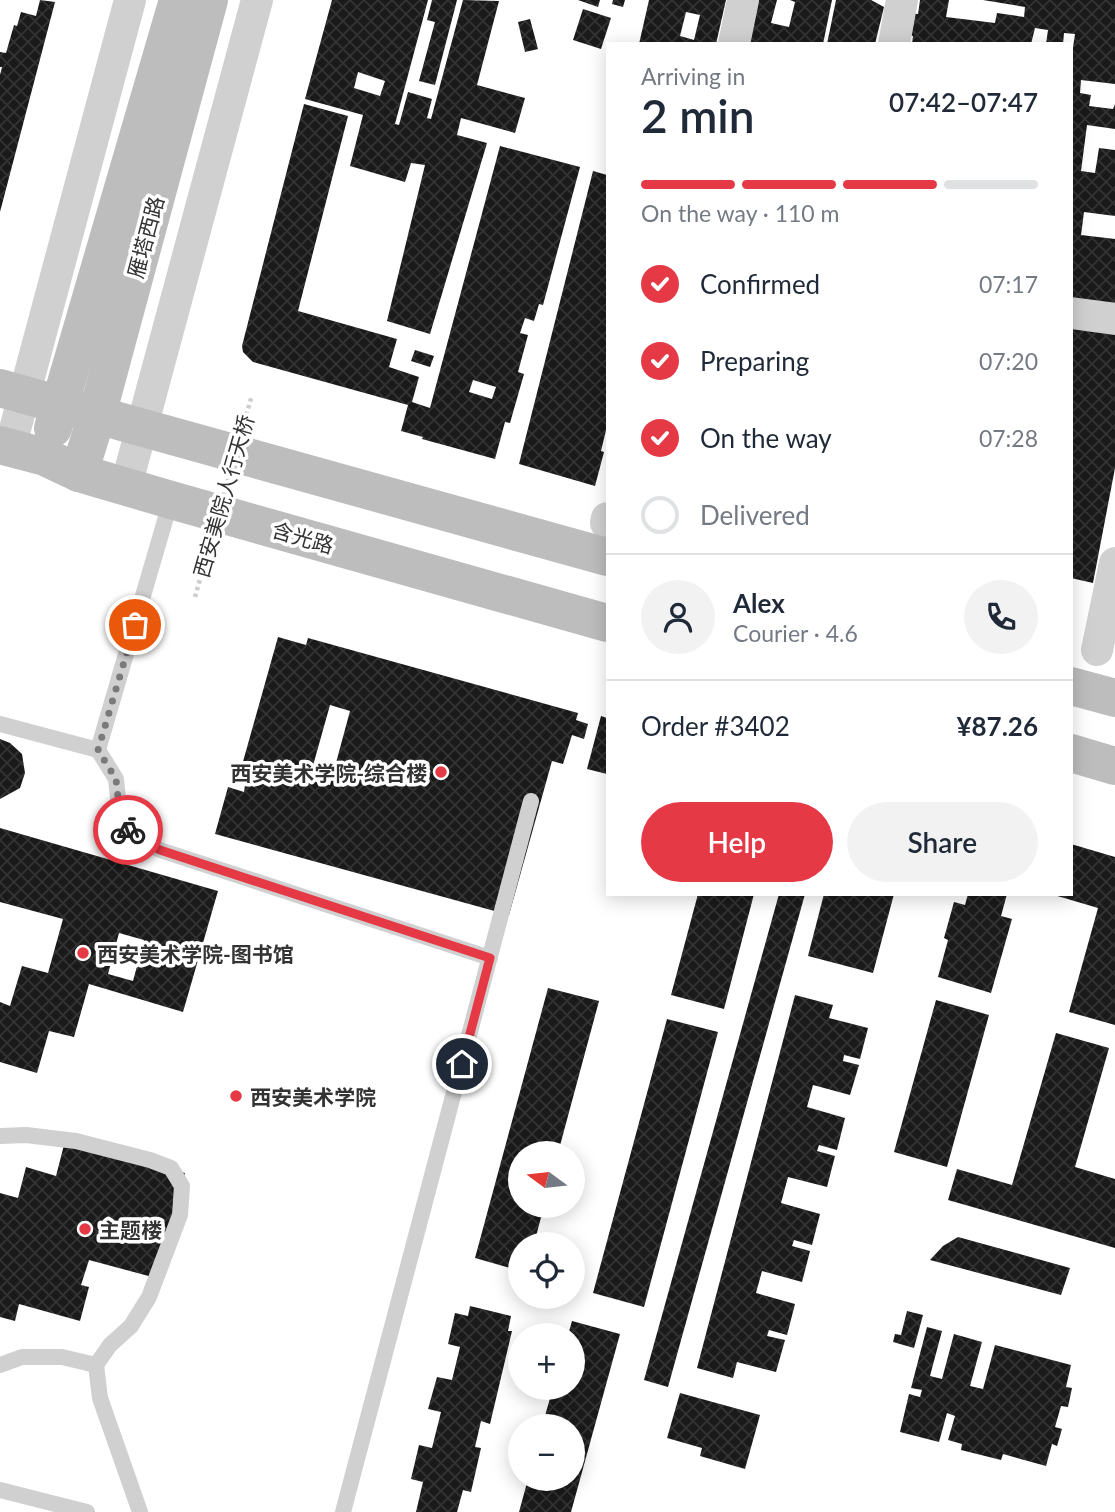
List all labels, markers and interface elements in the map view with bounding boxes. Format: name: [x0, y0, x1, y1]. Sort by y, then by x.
text: Arriving in: [641, 62, 745, 90]
text: 07:42–07:47: [889, 86, 1038, 118]
text: 2 min: [641, 88, 755, 143]
street label: 雁塔西路: [122, 193, 168, 281]
text: On the way · 110 m: [641, 199, 840, 227]
icon: check: [641, 265, 679, 303]
text: Confirmed: [700, 268, 820, 300]
text: 07:17: [979, 270, 1038, 298]
icon: check: [641, 342, 679, 380]
text: Preparing: [700, 345, 809, 377]
text: 07:20: [979, 347, 1038, 375]
street label: 西安美院人行天桥: [188, 412, 258, 580]
icon: check: [641, 419, 679, 457]
text: On the way: [700, 422, 832, 454]
text: 07:28: [979, 424, 1038, 452]
text: Delivered: [700, 499, 810, 531]
street label: 含光路: [269, 516, 337, 558]
button: person: [641, 580, 715, 654]
button: phone: [964, 580, 1038, 654]
text: Alex: [733, 587, 785, 619]
pin: [105, 595, 165, 655]
icon: bag: [116, 606, 154, 644]
text: Courier · 4.6: [733, 619, 858, 647]
text: Order #3402: [641, 710, 790, 742]
text: ¥87.26: [956, 710, 1038, 742]
place label: 西安美术学院-综合楼: [230, 760, 427, 785]
marker: 西安美术学院-综合楼: [433, 764, 449, 780]
courier: [93, 795, 163, 865]
button: Help: [641, 802, 833, 882]
button: Share: [847, 802, 1038, 882]
icon: bike: [109, 811, 147, 849]
place label: 西安美术学院-图书馆: [97, 941, 294, 966]
marker: 西安美术学院-图书馆: [75, 945, 91, 961]
pin: [432, 1034, 492, 1094]
icon: home: [443, 1045, 481, 1083]
place label: 西安美术学院: [250, 1084, 376, 1109]
marker: 西安美术学院: [228, 1088, 244, 1104]
north arrow: [508, 1141, 584, 1218]
map controls: [508, 1141, 585, 1491]
place label: 主题楼: [99, 1217, 162, 1242]
marker: 主题楼: [77, 1221, 93, 1237]
button: locate: [508, 1232, 585, 1309]
button: +: [508, 1323, 585, 1400]
button: −: [508, 1414, 585, 1491]

